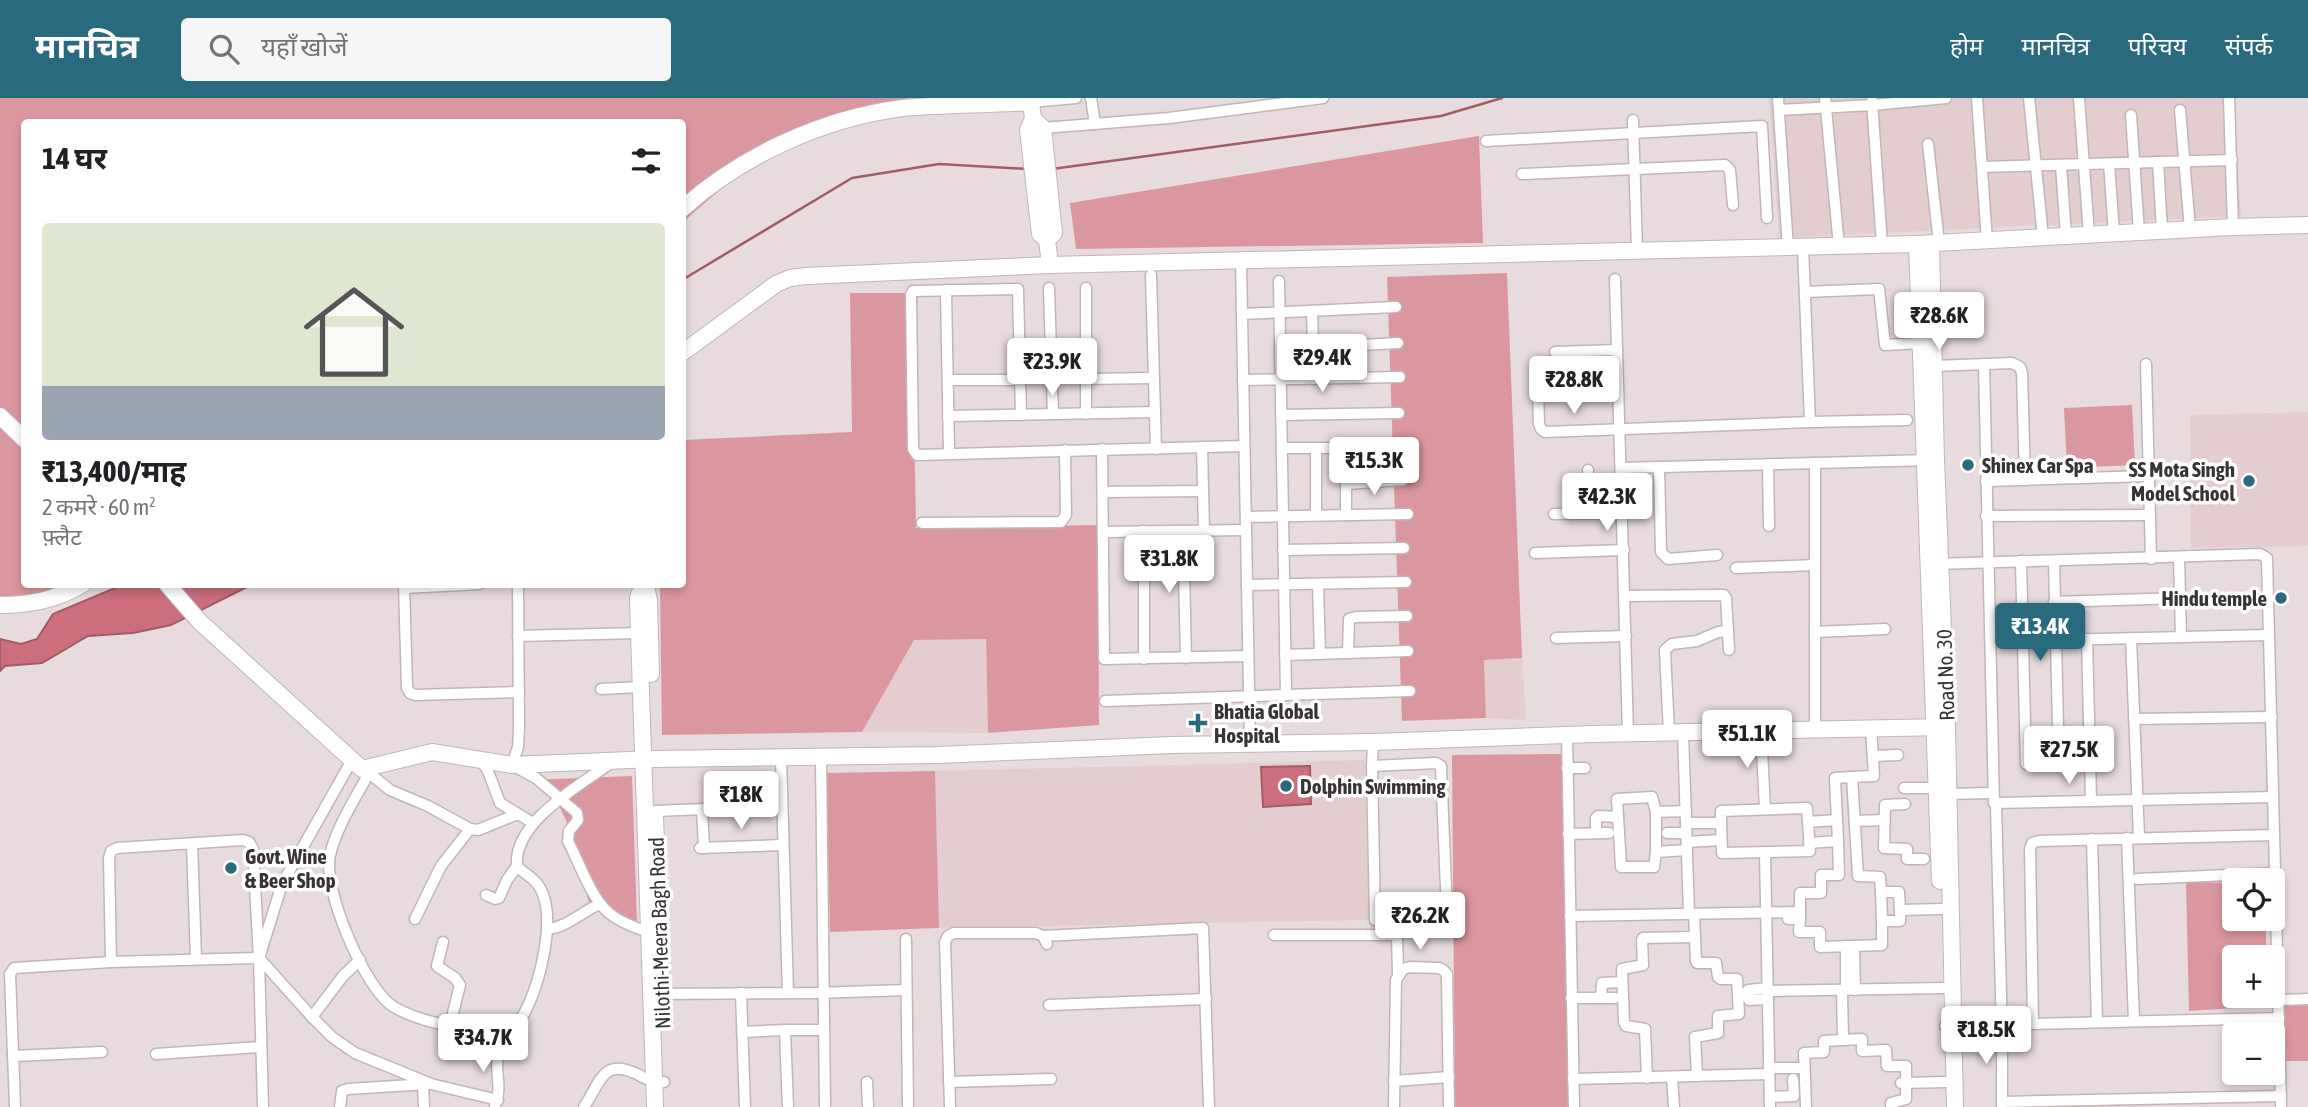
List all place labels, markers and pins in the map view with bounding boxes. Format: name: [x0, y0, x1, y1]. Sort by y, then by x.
pin: ₹28.6K: [1882, 292, 1996, 352]
pin: ₹29.4K: [1265, 334, 1379, 394]
pin: ₹23.9K: [995, 338, 1109, 398]
pin: ₹28.8K: [1517, 356, 1631, 416]
pin: ₹15.3K: [1317, 438, 1431, 497]
place label: Shinex Car Spa: [1982, 453, 2094, 477]
marker: Shinex Car Spa: [1960, 457, 1976, 473]
place label: SS Mota Singh Model School: [2129, 457, 2235, 505]
marker: SS Mota Singh Model School: [2241, 473, 2257, 489]
pin: ₹42.3K: [1550, 474, 1664, 533]
pin: ₹31.8K: [1112, 536, 1226, 595]
place label: Hindu temple: [2161, 586, 2267, 610]
marker: Hindu temple: [2273, 590, 2289, 606]
pin: ₹13.4K: [1983, 603, 2097, 663]
place label: Bhatia Global Hospital: [1214, 699, 1319, 747]
pin: ₹51.1K: [1690, 710, 1804, 770]
marker: Bhatia Global Hospital: [1188, 713, 1208, 733]
pin: ₹27.5K: [2012, 726, 2126, 786]
pin: ₹18K: [700, 772, 782, 831]
place label: Dolphin Swimming: [1300, 774, 1446, 798]
marker: Dolphin Swimming: [1278, 778, 1294, 794]
place label: Govt. Wine & Beer Shop: [245, 844, 336, 892]
marker: Govt. Wine & Beer Shop: [223, 860, 239, 876]
pin: ₹26.2K: [1363, 892, 1477, 952]
pin: ₹18.5K: [1929, 1006, 2043, 1066]
pin: ₹34.7K: [426, 1014, 540, 1074]

